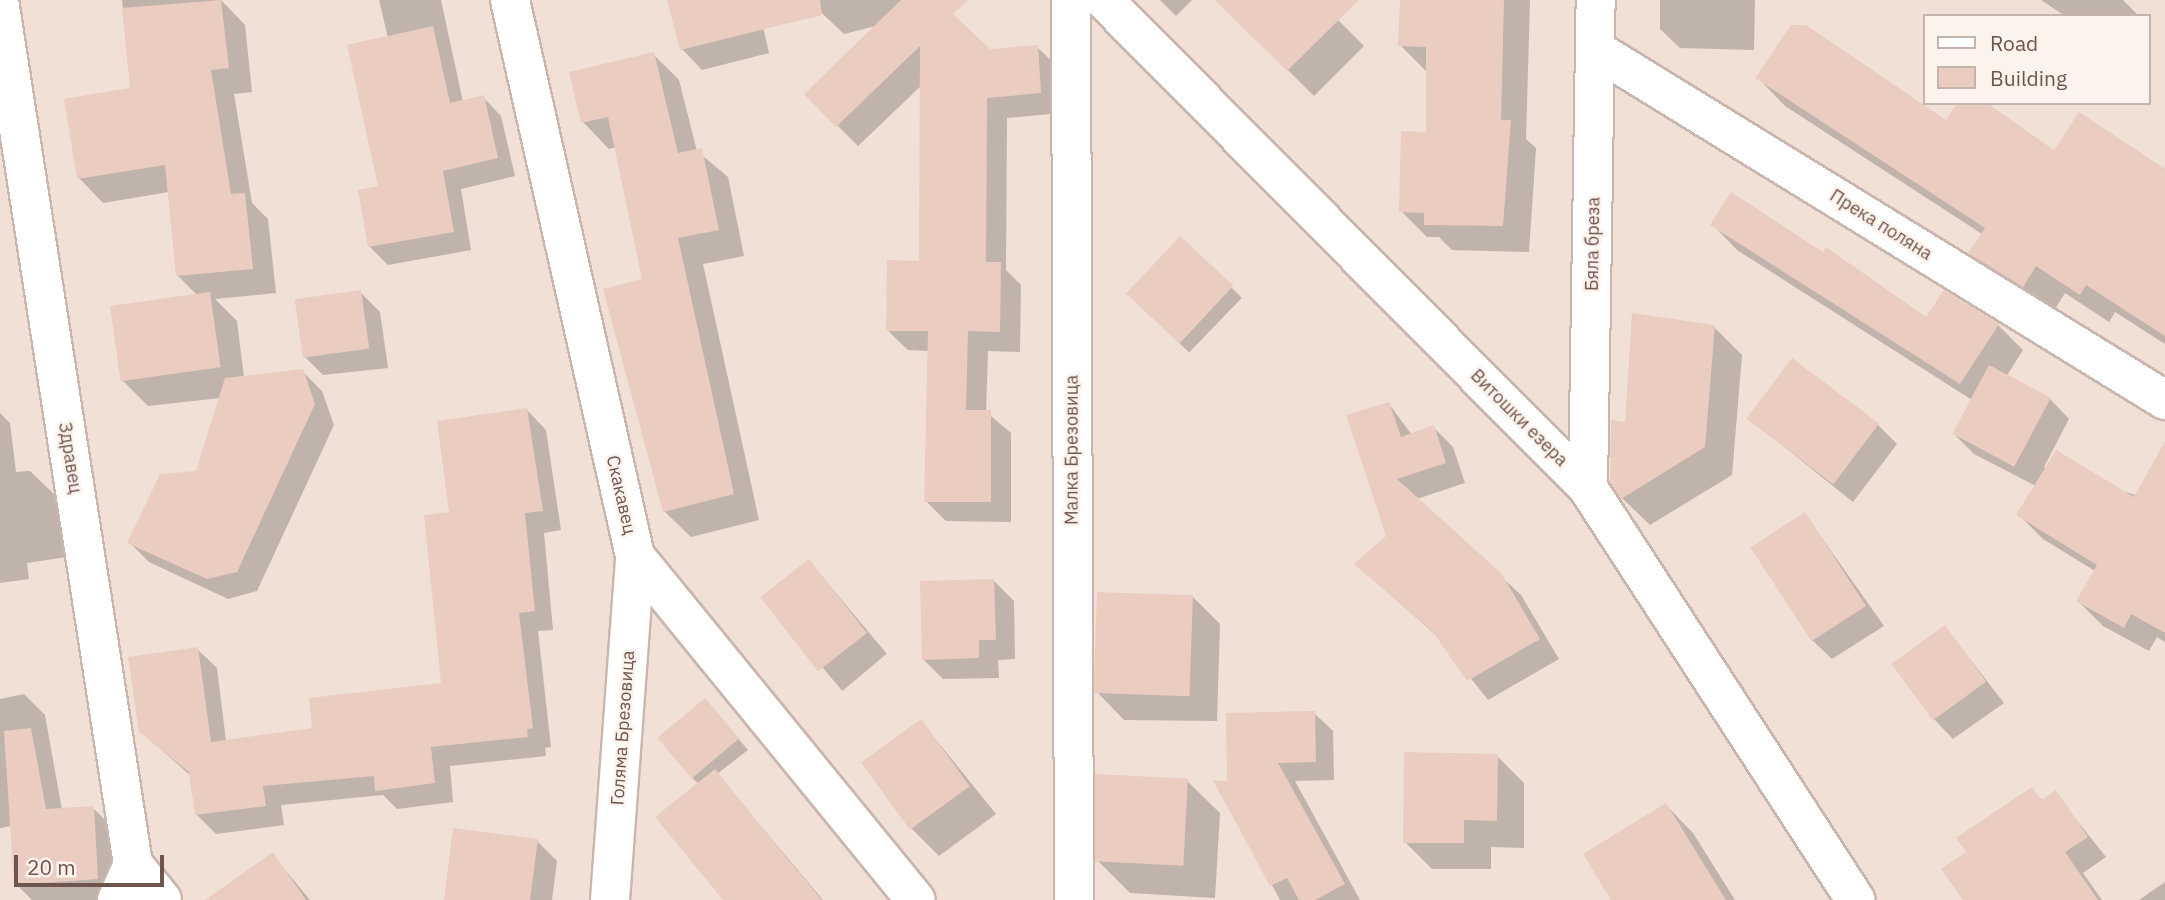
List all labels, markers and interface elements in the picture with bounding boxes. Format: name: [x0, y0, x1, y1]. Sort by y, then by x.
legend: [1924, 14, 2151, 105]
text: Road: [1990, 29, 2038, 57]
text: Building: [1990, 64, 2067, 92]
street label: Прека поляна: [1826, 185, 1936, 265]
street label: Бяла бреза: [1581, 197, 1605, 291]
street label: Витошки езера: [1466, 365, 1572, 471]
street label: Малка Брезовица: [1061, 375, 1083, 525]
street label: Здравец: [54, 421, 86, 495]
street label: Скакавец: [601, 453, 641, 537]
street label: Голяма Брезовица: [607, 650, 639, 806]
scale bar: [18, 841, 168, 885]
text: 20 m: [27, 853, 76, 881]

